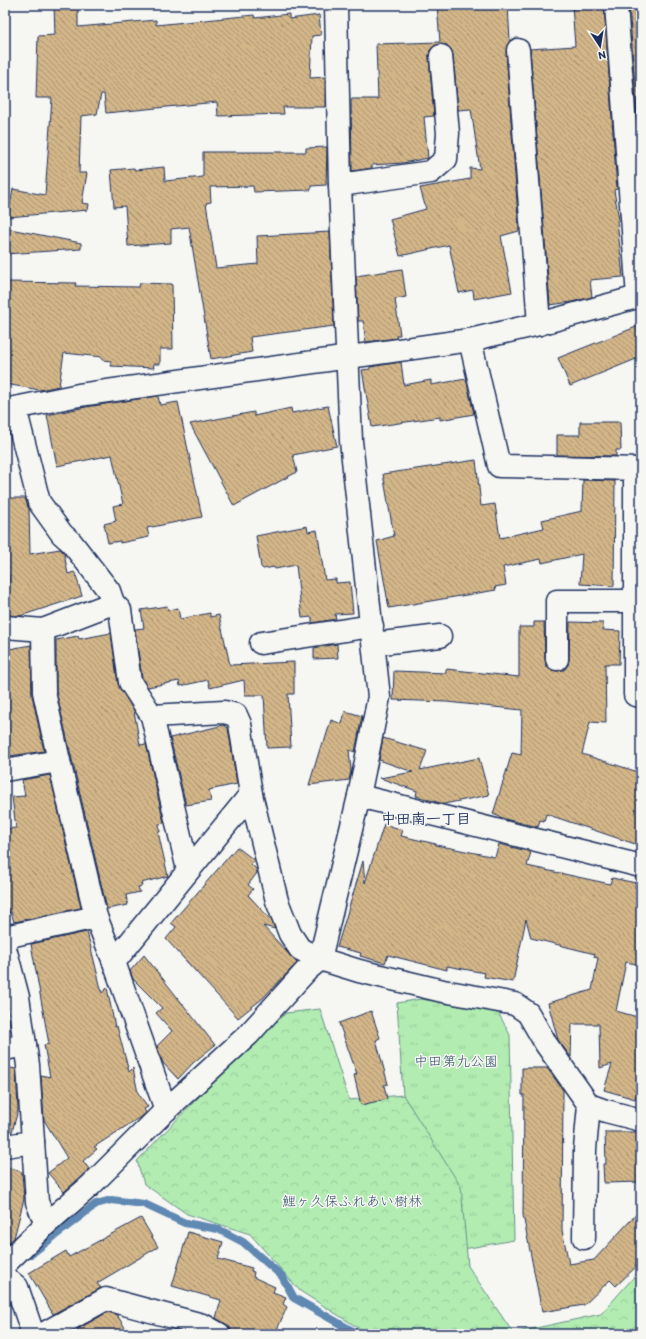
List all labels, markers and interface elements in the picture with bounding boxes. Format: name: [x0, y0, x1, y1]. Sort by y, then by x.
north arrow: [580, 26, 620, 66]
text: N: [597, 48, 607, 62]
district label: 中田南一丁目: [381, 810, 471, 828]
park label: 中田第九公園: [414, 1053, 498, 1070]
park label: 鯉ヶ久保ふれあい樹林: [282, 1193, 422, 1210]

